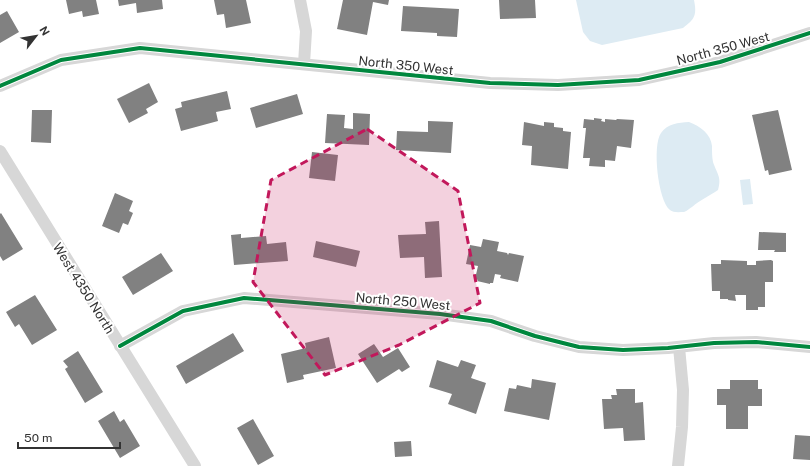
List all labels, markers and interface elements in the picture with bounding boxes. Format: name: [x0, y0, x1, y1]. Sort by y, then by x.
north arrow: [16, 16, 56, 56]
text: N: [37, 24, 52, 38]
street label: North 350 West: [675, 29, 771, 68]
street label: North 350 West: [358, 53, 454, 78]
street label: West 4350 North: [50, 240, 118, 336]
street label: North 250 West: [355, 290, 451, 313]
scale bar: [18, 424, 120, 450]
text: 50 m: [24, 431, 52, 445]

